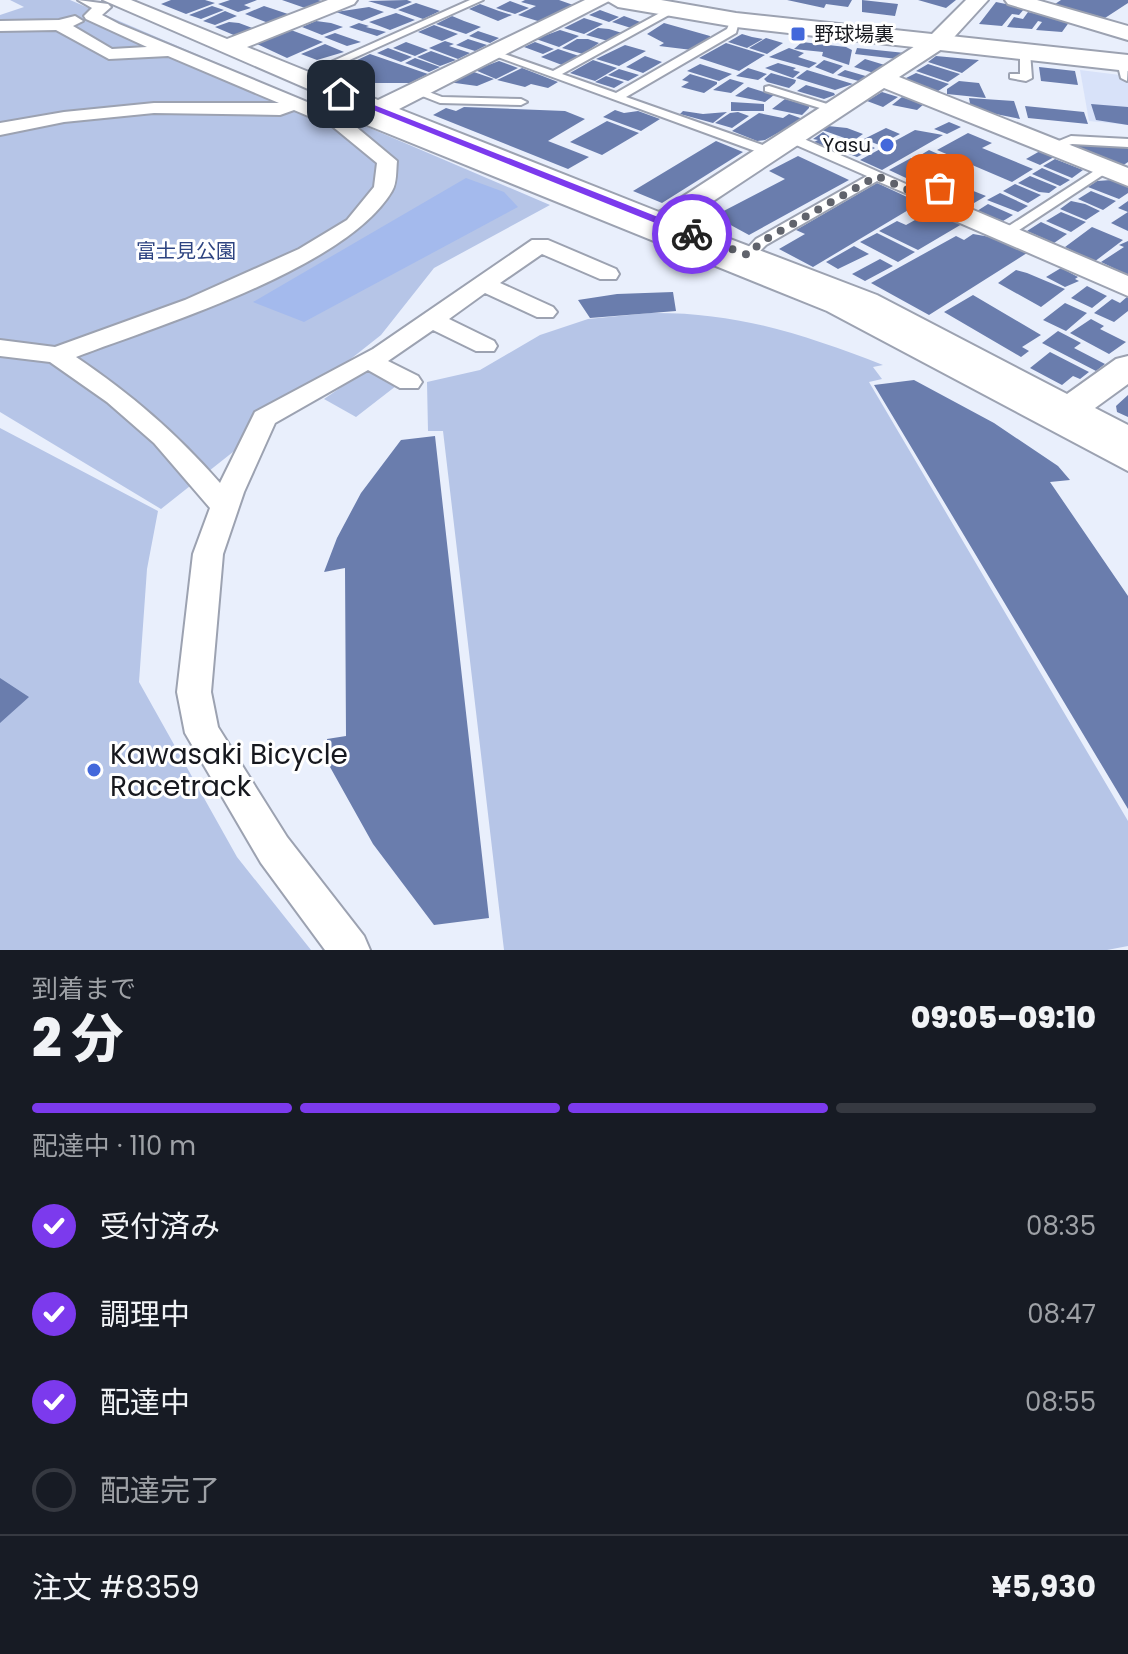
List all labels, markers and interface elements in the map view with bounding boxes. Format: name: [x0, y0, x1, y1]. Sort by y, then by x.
place label: 野球場裏: [814, 20, 894, 48]
marker: 野球場裏: [789, 25, 807, 43]
pin: [307, 60, 375, 128]
icon: home: [319, 72, 363, 116]
place label: Yasu: [823, 131, 871, 159]
marker: Yasu: [878, 136, 896, 154]
pin: [906, 154, 974, 222]
icon: bag: [918, 166, 962, 210]
courier: [652, 194, 732, 274]
icon: bike: [670, 212, 714, 256]
park label: 富士見公園: [136, 237, 236, 265]
place label: Kawasaki Bicycle Racetrack: [110, 735, 348, 806]
marker: Kawasaki Bicycle Racetrack: [85, 761, 103, 779]
text: 到着まで: [32, 971, 136, 1007]
text: 09:05–09:10: [911, 996, 1096, 1039]
text: 2 分: [32, 1002, 124, 1075]
text: 配達中 · 110 m: [32, 1128, 196, 1164]
icon: check: [32, 1204, 76, 1248]
text: 受付済み: [100, 1205, 220, 1248]
text: 08:35: [1026, 1208, 1096, 1244]
icon: check: [32, 1292, 76, 1336]
text: 調理中: [100, 1293, 190, 1336]
text: 08:47: [1027, 1296, 1096, 1332]
icon: check: [32, 1380, 76, 1424]
text: 配達中: [100, 1381, 190, 1424]
text: 08:55: [1025, 1384, 1096, 1420]
text: 配達完了: [100, 1469, 220, 1512]
text: ¥5,930: [992, 1565, 1096, 1608]
text: 注文 #8359: [32, 1566, 200, 1609]

